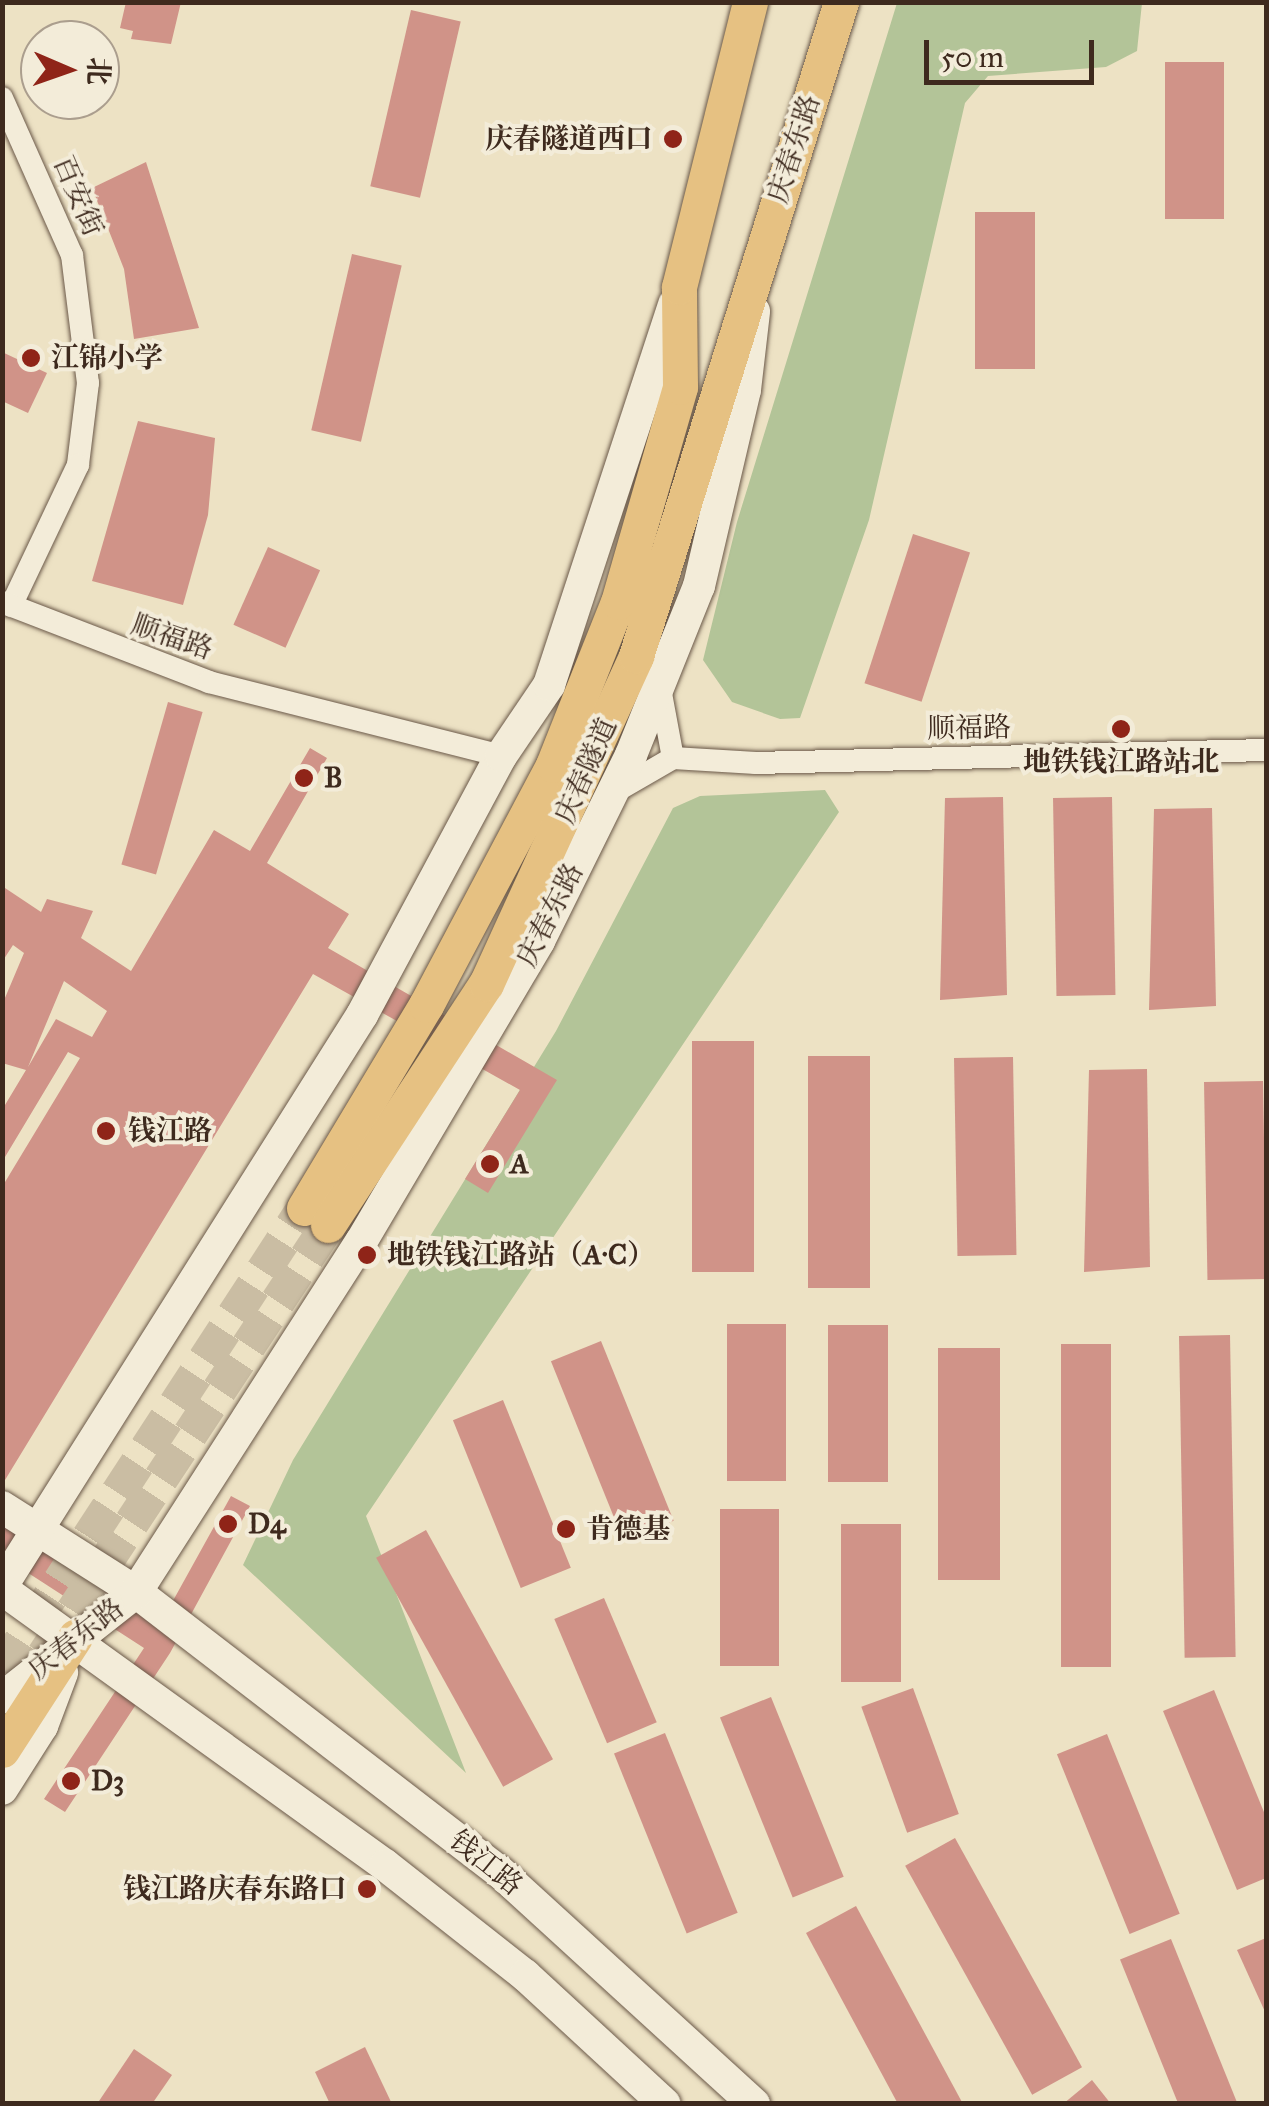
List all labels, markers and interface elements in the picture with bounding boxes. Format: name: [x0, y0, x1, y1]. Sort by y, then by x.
north arrow: [20, 20, 120, 120]
scale bar: [929, 20, 1099, 82]
text: 50 m: [941, 39, 1004, 75]
text: 北: [81, 56, 116, 86]
street label: 庆春东路: [761, 91, 827, 207]
place label: 庆春隧道西口: [485, 122, 653, 156]
marker: 庆春隧道西口: [662, 128, 684, 150]
street label: 百安街: [46, 151, 110, 241]
place label: 江锦小学: [51, 341, 163, 375]
marker: 江锦小学: [20, 347, 42, 369]
street label: 顺福路: [127, 607, 217, 667]
street label: 顺福路: [927, 710, 1011, 746]
street label: 庆春隧道: [548, 713, 624, 829]
marker: 地铁钱江路站北: [1110, 718, 1132, 740]
place label: 地铁钱江路站北: [1023, 745, 1219, 779]
place label: B: [324, 761, 343, 795]
marker: B: [293, 767, 315, 789]
street label: 庆春东路: [510, 857, 590, 973]
place label: 钱江路: [128, 1114, 212, 1148]
marker: 钱江路: [93, 1118, 119, 1144]
place label: A: [510, 1147, 529, 1181]
marker: A: [479, 1153, 501, 1175]
place label: 地铁钱江路站（A·C）: [387, 1238, 655, 1272]
marker: 地铁钱江路站（A·C）: [356, 1244, 378, 1266]
place label: D4: [248, 1507, 286, 1541]
place label: 肯德基: [586, 1512, 670, 1546]
marker: D4: [217, 1513, 239, 1535]
marker: 肯德基: [555, 1518, 577, 1540]
street label: 庆春东路: [22, 1591, 130, 1687]
place label: D3: [91, 1764, 124, 1798]
marker: D3: [60, 1770, 82, 1792]
street label: 钱江路: [443, 1824, 529, 1902]
place label: 钱江路庆春东路口: [123, 1872, 347, 1906]
marker: 钱江路庆春东路口: [356, 1878, 378, 1900]

